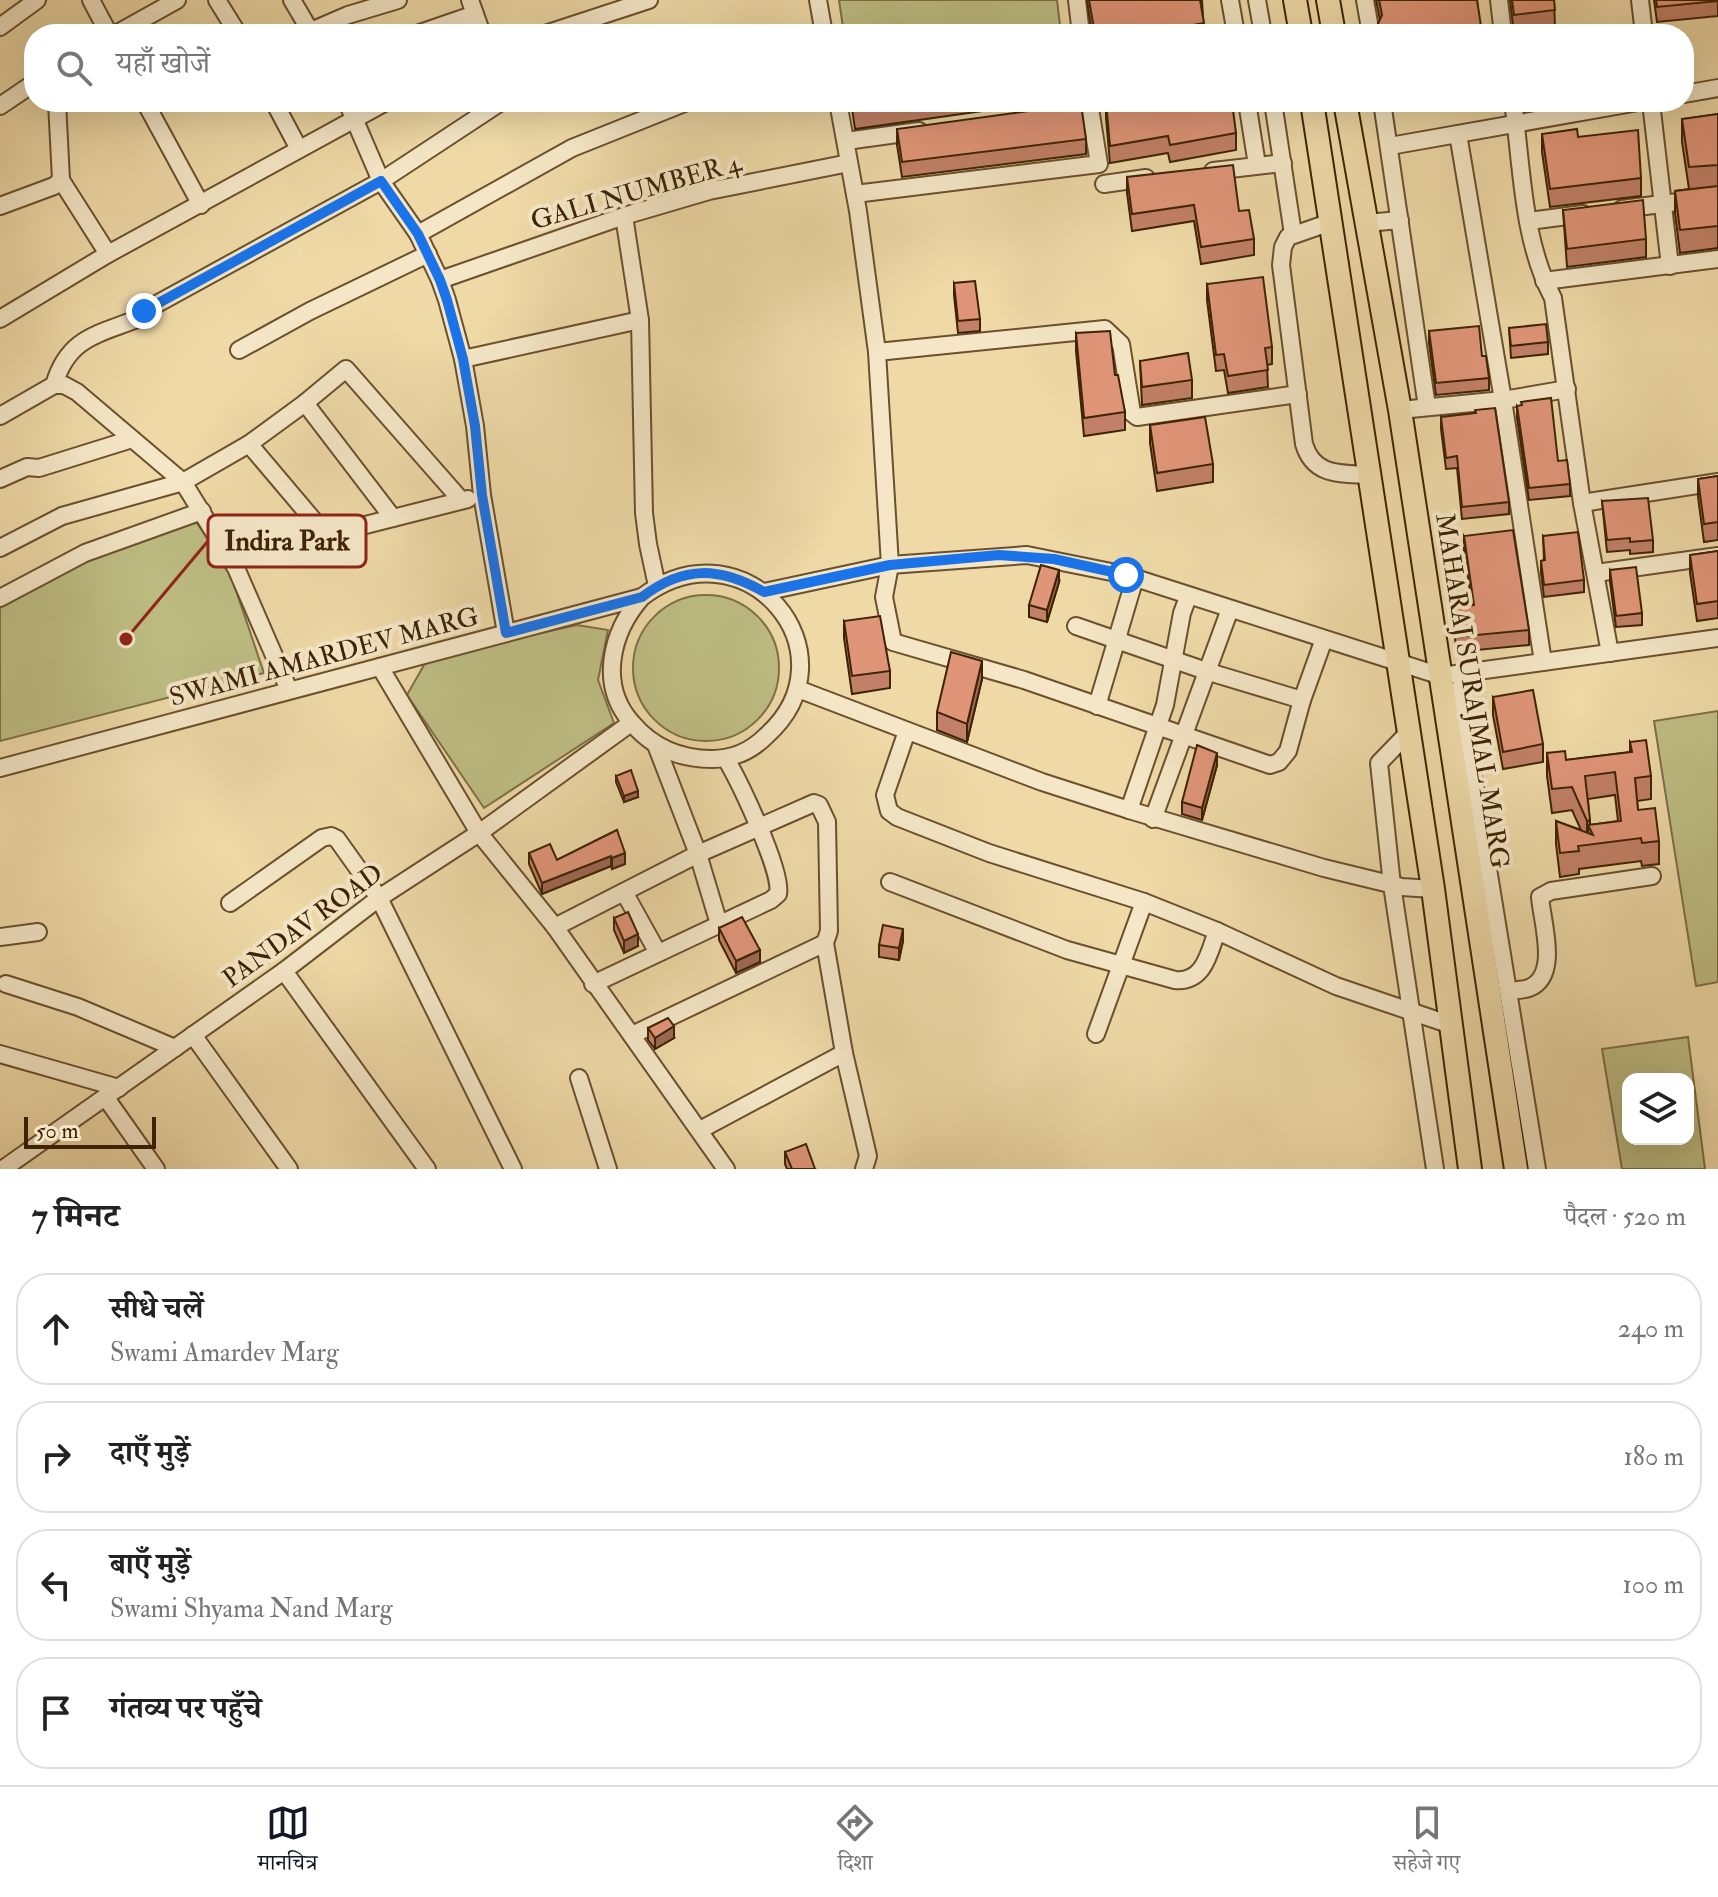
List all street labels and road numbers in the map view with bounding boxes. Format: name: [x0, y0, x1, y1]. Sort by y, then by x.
street label: GALI NUMBER 4: [527, 146, 746, 237]
street label: MAHARAJ SURAJMAL MARG: [1428, 511, 1516, 871]
street label: SWAMI AMARDEV MARG: [166, 600, 482, 714]
street label: PANDAV ROAD: [217, 857, 389, 995]

